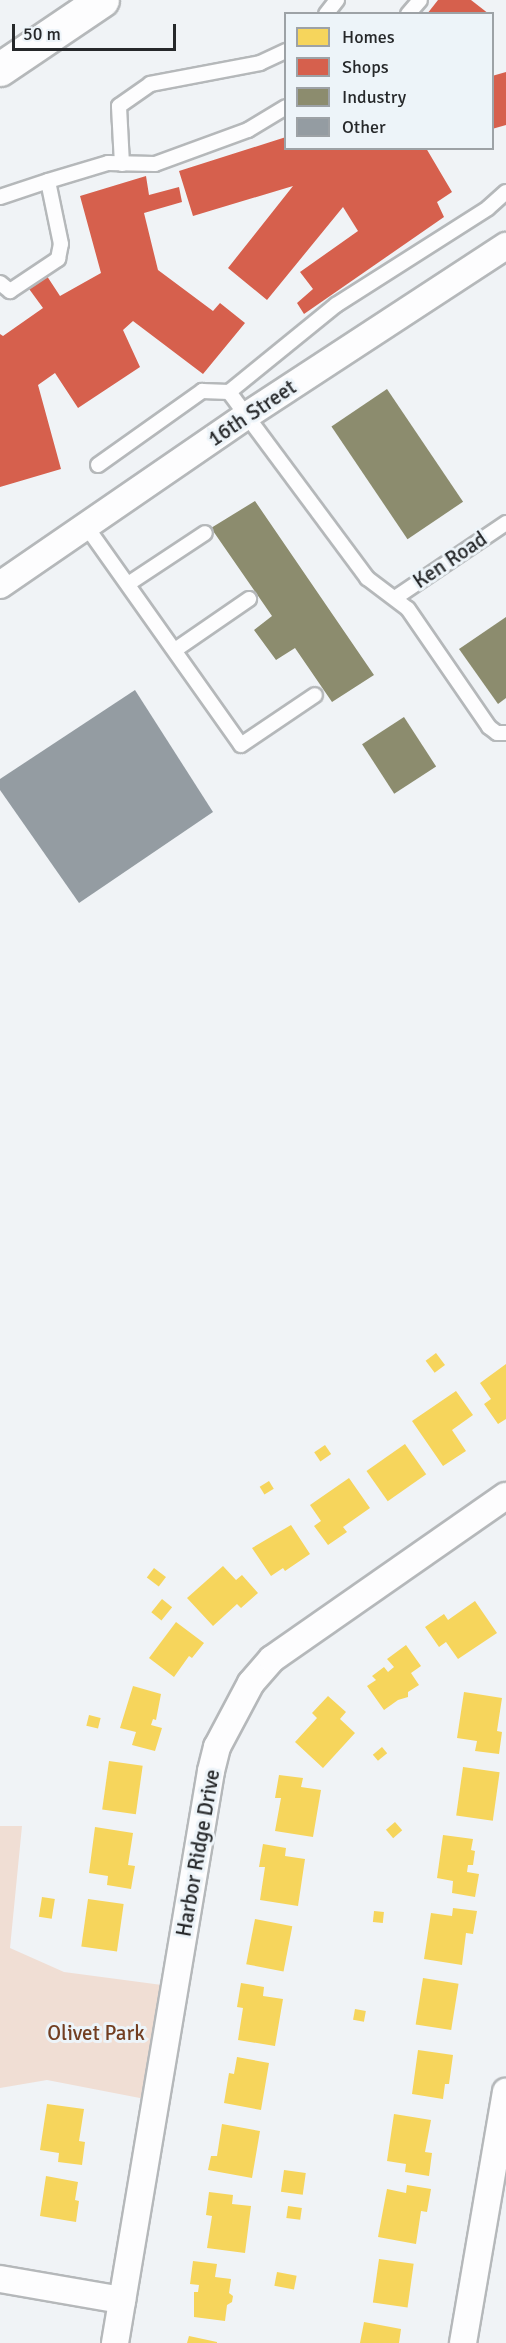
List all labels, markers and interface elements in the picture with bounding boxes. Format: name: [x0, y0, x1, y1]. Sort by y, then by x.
scale bar: [15, 12, 178, 50]
legend: [284, 12, 494, 150]
text: 50 m: [23, 23, 61, 45]
text: Homes: [342, 26, 395, 48]
text: Shops: [342, 56, 389, 78]
text: Industry: [342, 86, 406, 108]
text: Other: [342, 116, 386, 138]
street label: 16th Street: [203, 374, 301, 452]
street label: Ken Road: [408, 526, 492, 594]
street label: Harbor Ridge Drive: [171, 1767, 225, 1939]
park label: Olivet Park: [47, 2020, 145, 2046]

